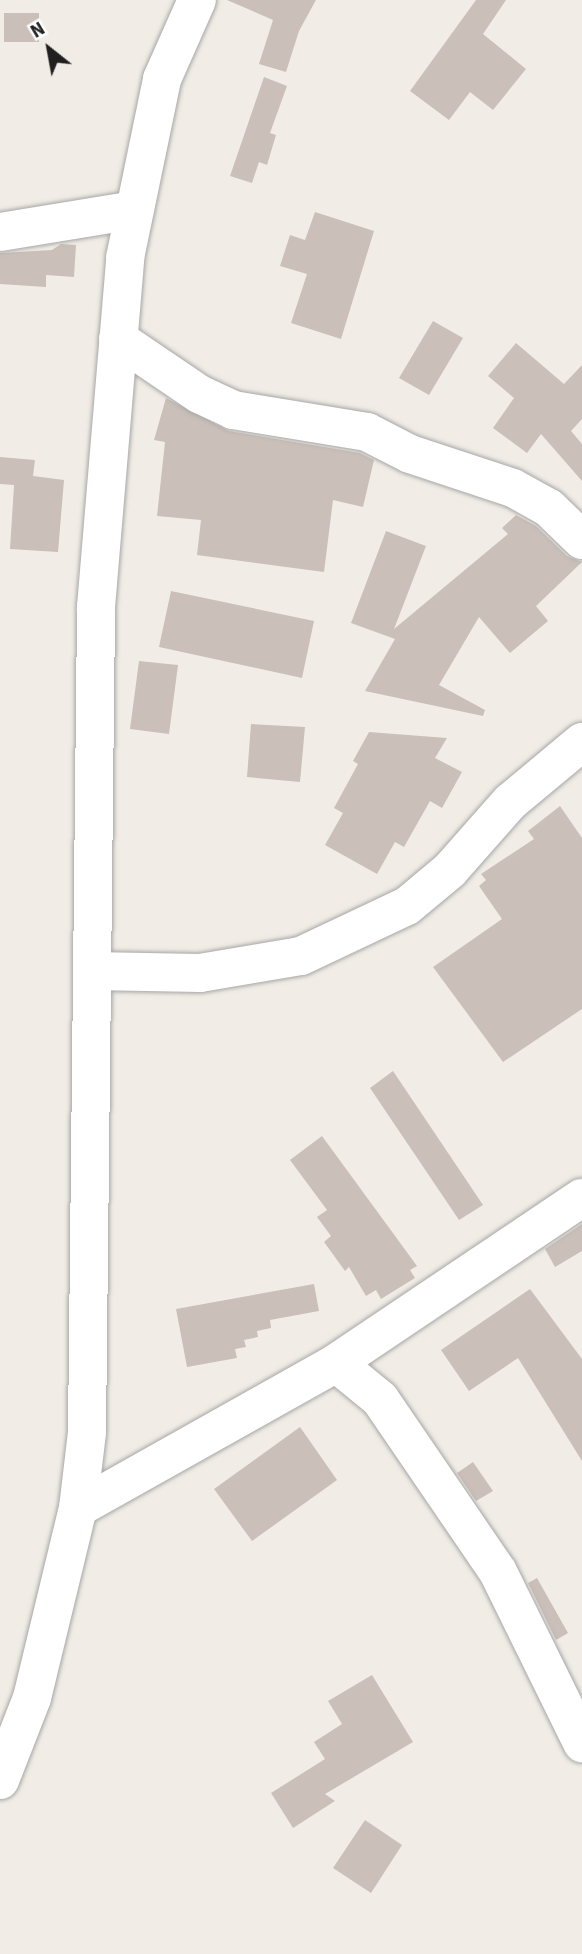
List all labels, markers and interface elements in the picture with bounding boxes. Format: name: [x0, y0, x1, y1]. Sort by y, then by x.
north arrow: [14, 14, 84, 84]
text: N: [26, 16, 50, 45]

